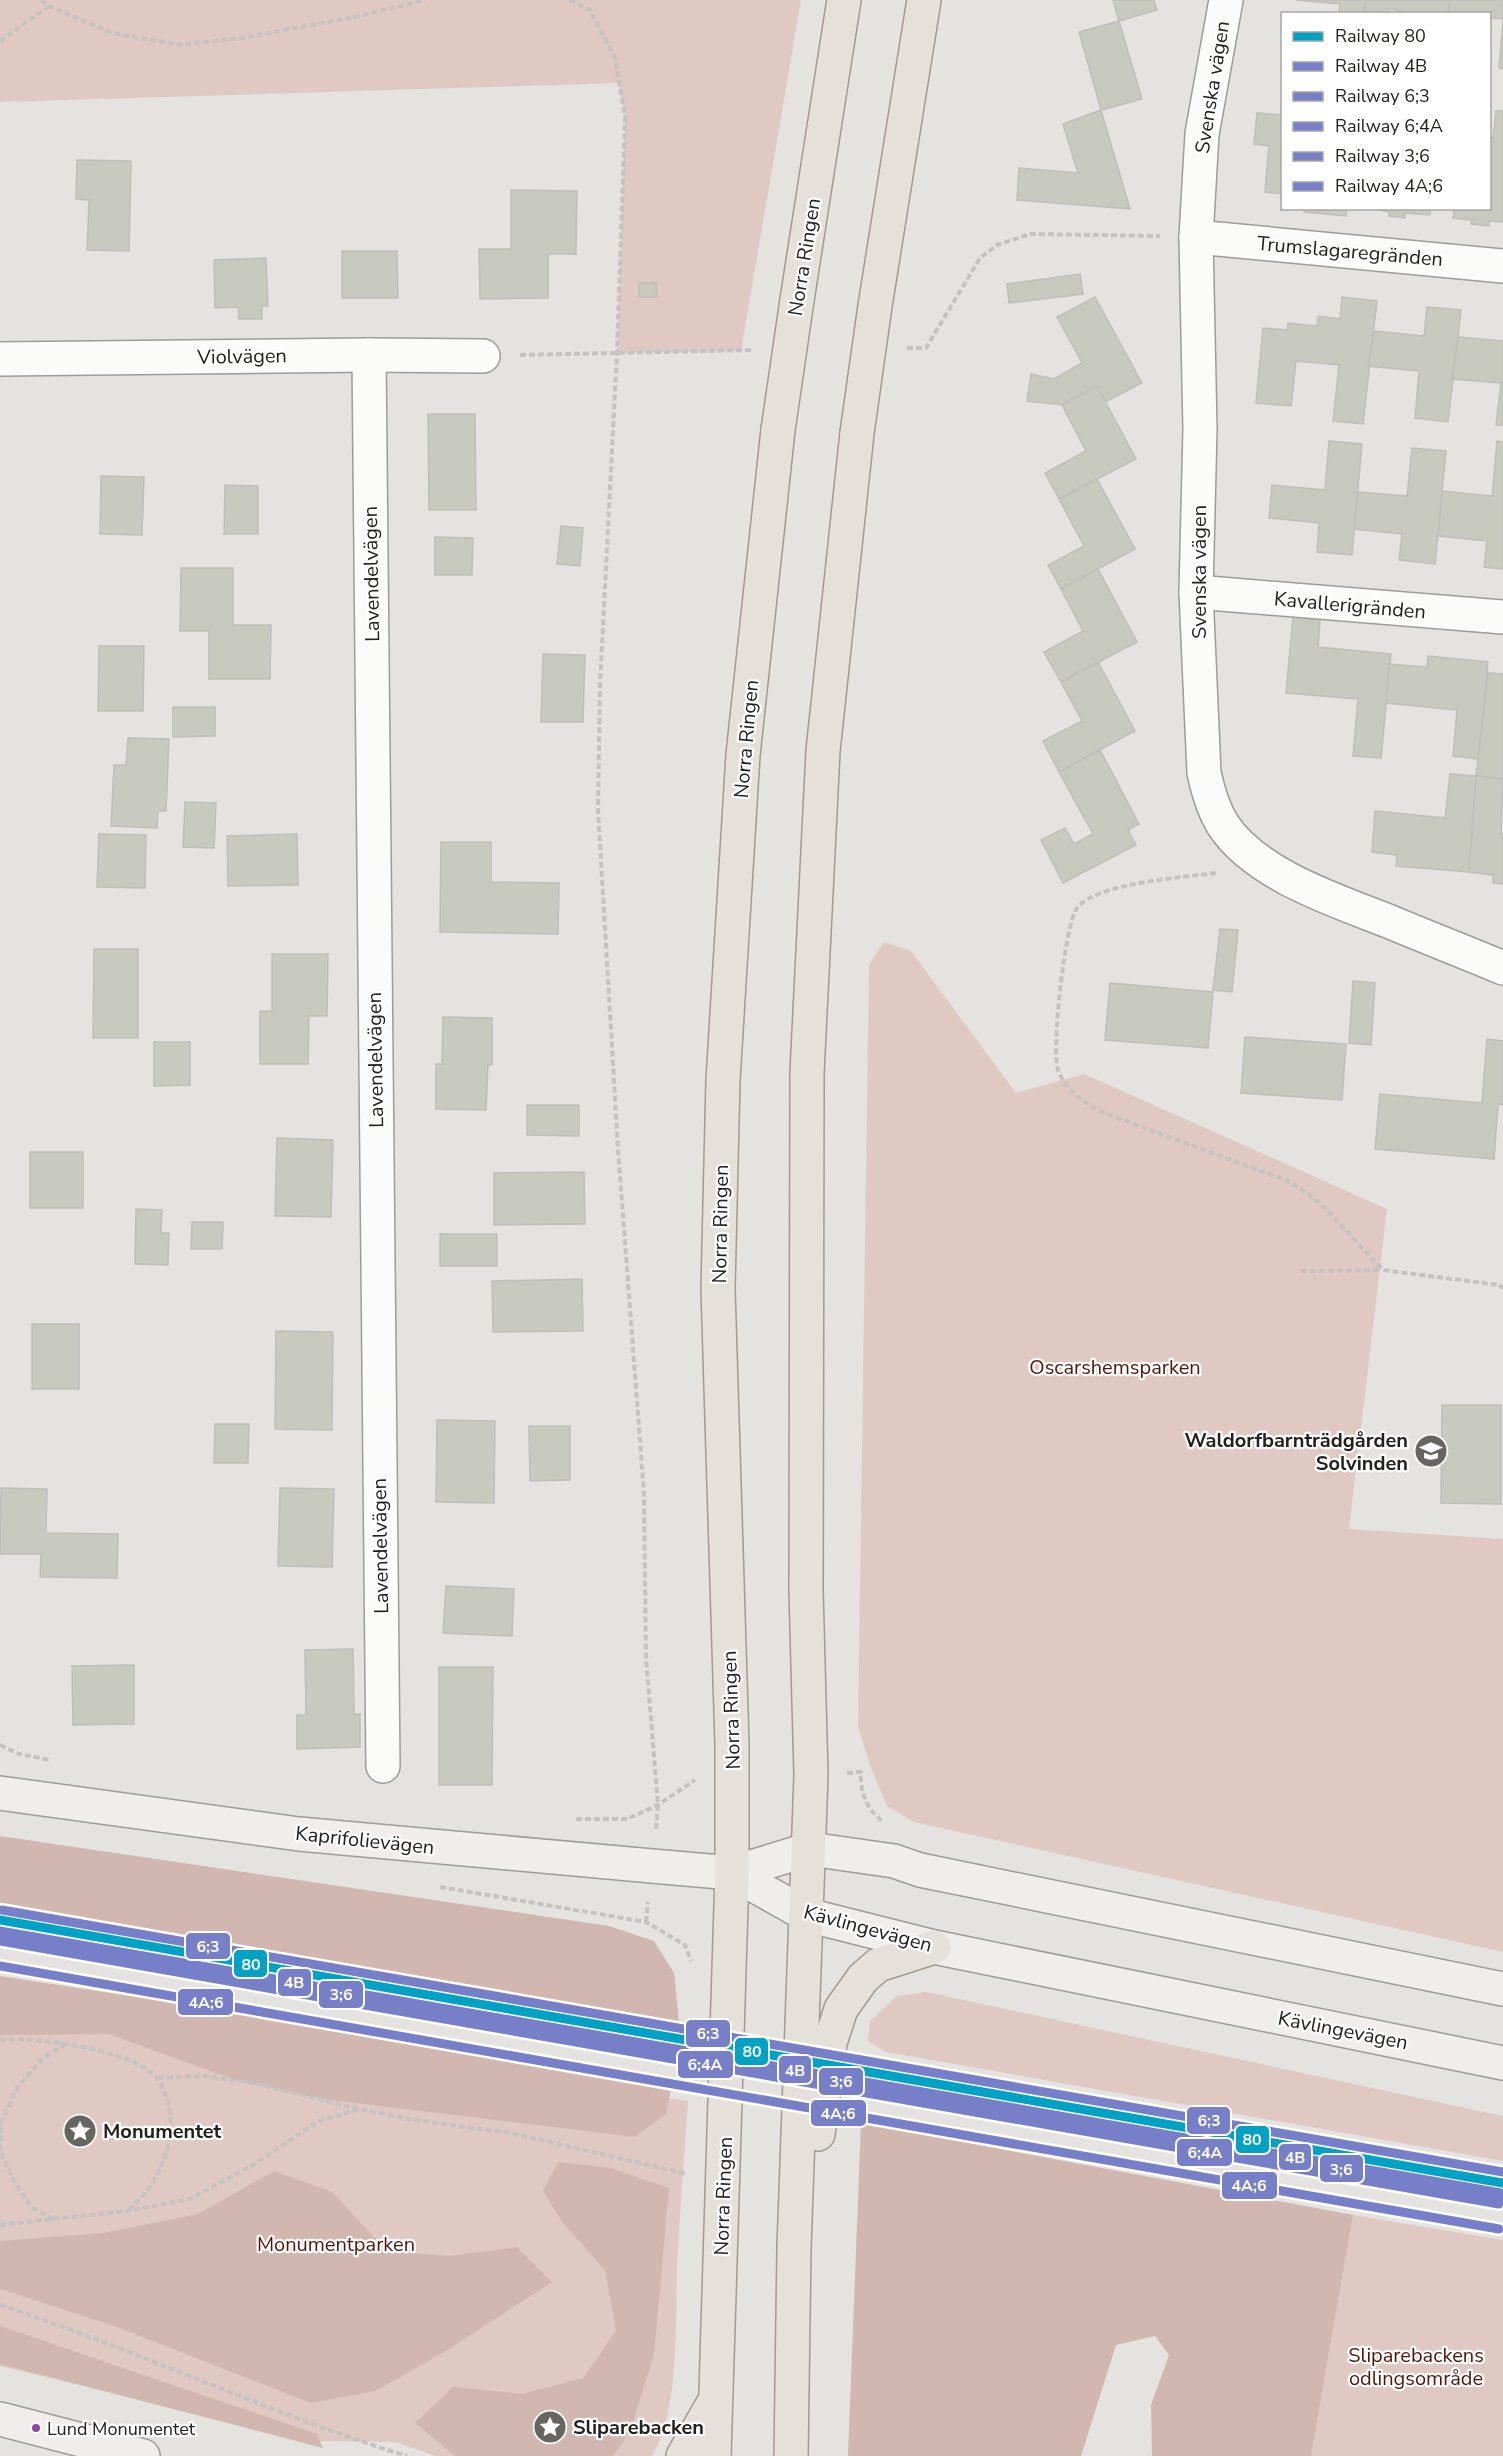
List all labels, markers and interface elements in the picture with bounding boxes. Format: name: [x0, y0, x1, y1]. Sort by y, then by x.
legend: [1281, 12, 1491, 210]
street label: Svenska vägen: [1189, 19, 1236, 155]
text: Railway 80: [1335, 24, 1426, 48]
text: Railway 4B: [1335, 54, 1427, 78]
text: Railway 6;3: [1335, 84, 1430, 108]
text: Railway 6;4A: [1335, 114, 1443, 138]
text: Railway 3;6: [1335, 144, 1430, 168]
text: Railway 4A;6: [1335, 174, 1443, 198]
street label: Norra Ringen: [782, 196, 827, 318]
street label: Trumslagaregränden: [1256, 230, 1444, 273]
street label: Violvägen: [196, 342, 287, 371]
street label: Svenska vägen: [1186, 505, 1213, 639]
street label: Lavendelvägen: [357, 506, 386, 642]
street label: Kavallerigränden: [1273, 585, 1427, 626]
street label: Norra Ringen: [728, 679, 765, 799]
street label: Lavendelvägen: [361, 992, 390, 1128]
street label: Norra Ringen: [706, 1164, 735, 1284]
park label: Oscarshemsparken: [1029, 1354, 1201, 1381]
place label: Waldorfbarnträdgården Solvinden: [1184, 1427, 1408, 1477]
school or university icon: Waldorfbarnträdgården Solvinden: [1413, 1433, 1449, 1469]
street label: Lavendelvägen: [366, 1478, 395, 1614]
street label: Norra Ringen: [716, 1650, 747, 1770]
street label: Kaprifolievägen: [294, 1820, 436, 1861]
street label: Kävlingevägen: [801, 1898, 935, 1959]
line badge: 6;3: [185, 1932, 231, 1960]
text: 6;3: [196, 1936, 220, 1958]
line badge: 80: [233, 1949, 268, 1978]
text: 80: [241, 1954, 261, 1976]
line badge: 4B: [277, 1968, 312, 1997]
text: 4B: [284, 1972, 304, 1994]
line badge: 3;6: [318, 1980, 364, 2009]
text: 3;6: [329, 1984, 353, 2006]
line badge: 4A;6: [177, 1988, 234, 2016]
text: 4A;6: [188, 1992, 224, 2014]
street label: Kävlingevägen: [1276, 2005, 1410, 2056]
line badge: 6;3: [685, 2019, 731, 2048]
text: 6;3: [696, 2023, 720, 2045]
line badge: 80: [734, 2037, 769, 2066]
text: 80: [742, 2041, 762, 2063]
line badge: 6;4A: [677, 2050, 734, 2079]
text: 6;4A: [687, 2054, 723, 2076]
line badge: 4B: [778, 2055, 812, 2084]
text: 4B: [785, 2060, 805, 2082]
line badge: 3;6: [818, 2067, 864, 2096]
text: 3;6: [829, 2071, 853, 2093]
line badge: 4A;6: [810, 2099, 867, 2127]
text: 4A;6: [820, 2103, 856, 2125]
line badge: 6;3: [1186, 2106, 1231, 2135]
text: 6;3: [1197, 2110, 1221, 2132]
place icon: Monumentet: [62, 2113, 98, 2149]
place label: Monumentet: [103, 2118, 222, 2145]
line badge: 80: [1235, 2125, 1270, 2154]
text: 80: [1242, 2129, 1262, 2151]
street label: Norra Ringen: [708, 2136, 739, 2256]
line badge: 6;4A: [1176, 2138, 1233, 2167]
text: 6;4A: [1187, 2142, 1223, 2164]
line badge: 4B: [1278, 2143, 1312, 2171]
text: 4B: [1285, 2147, 1305, 2169]
line badge: 3;6: [1319, 2154, 1364, 2183]
text: 3;6: [1329, 2159, 1353, 2181]
line badge: 4A;6: [1221, 2171, 1278, 2200]
text: 4A;6: [1231, 2175, 1267, 2197]
park label: Monumentparken: [257, 2231, 415, 2258]
park label: Sliparebackens odlingsområde: [1348, 2342, 1484, 2392]
place icon: Sliparebacken: [532, 2409, 568, 2445]
place label: Sliparebacken: [573, 2414, 704, 2441]
place label: Lund Monumentet: [47, 2417, 196, 2441]
marker: Lund Monumentet: [30, 2422, 42, 2434]

